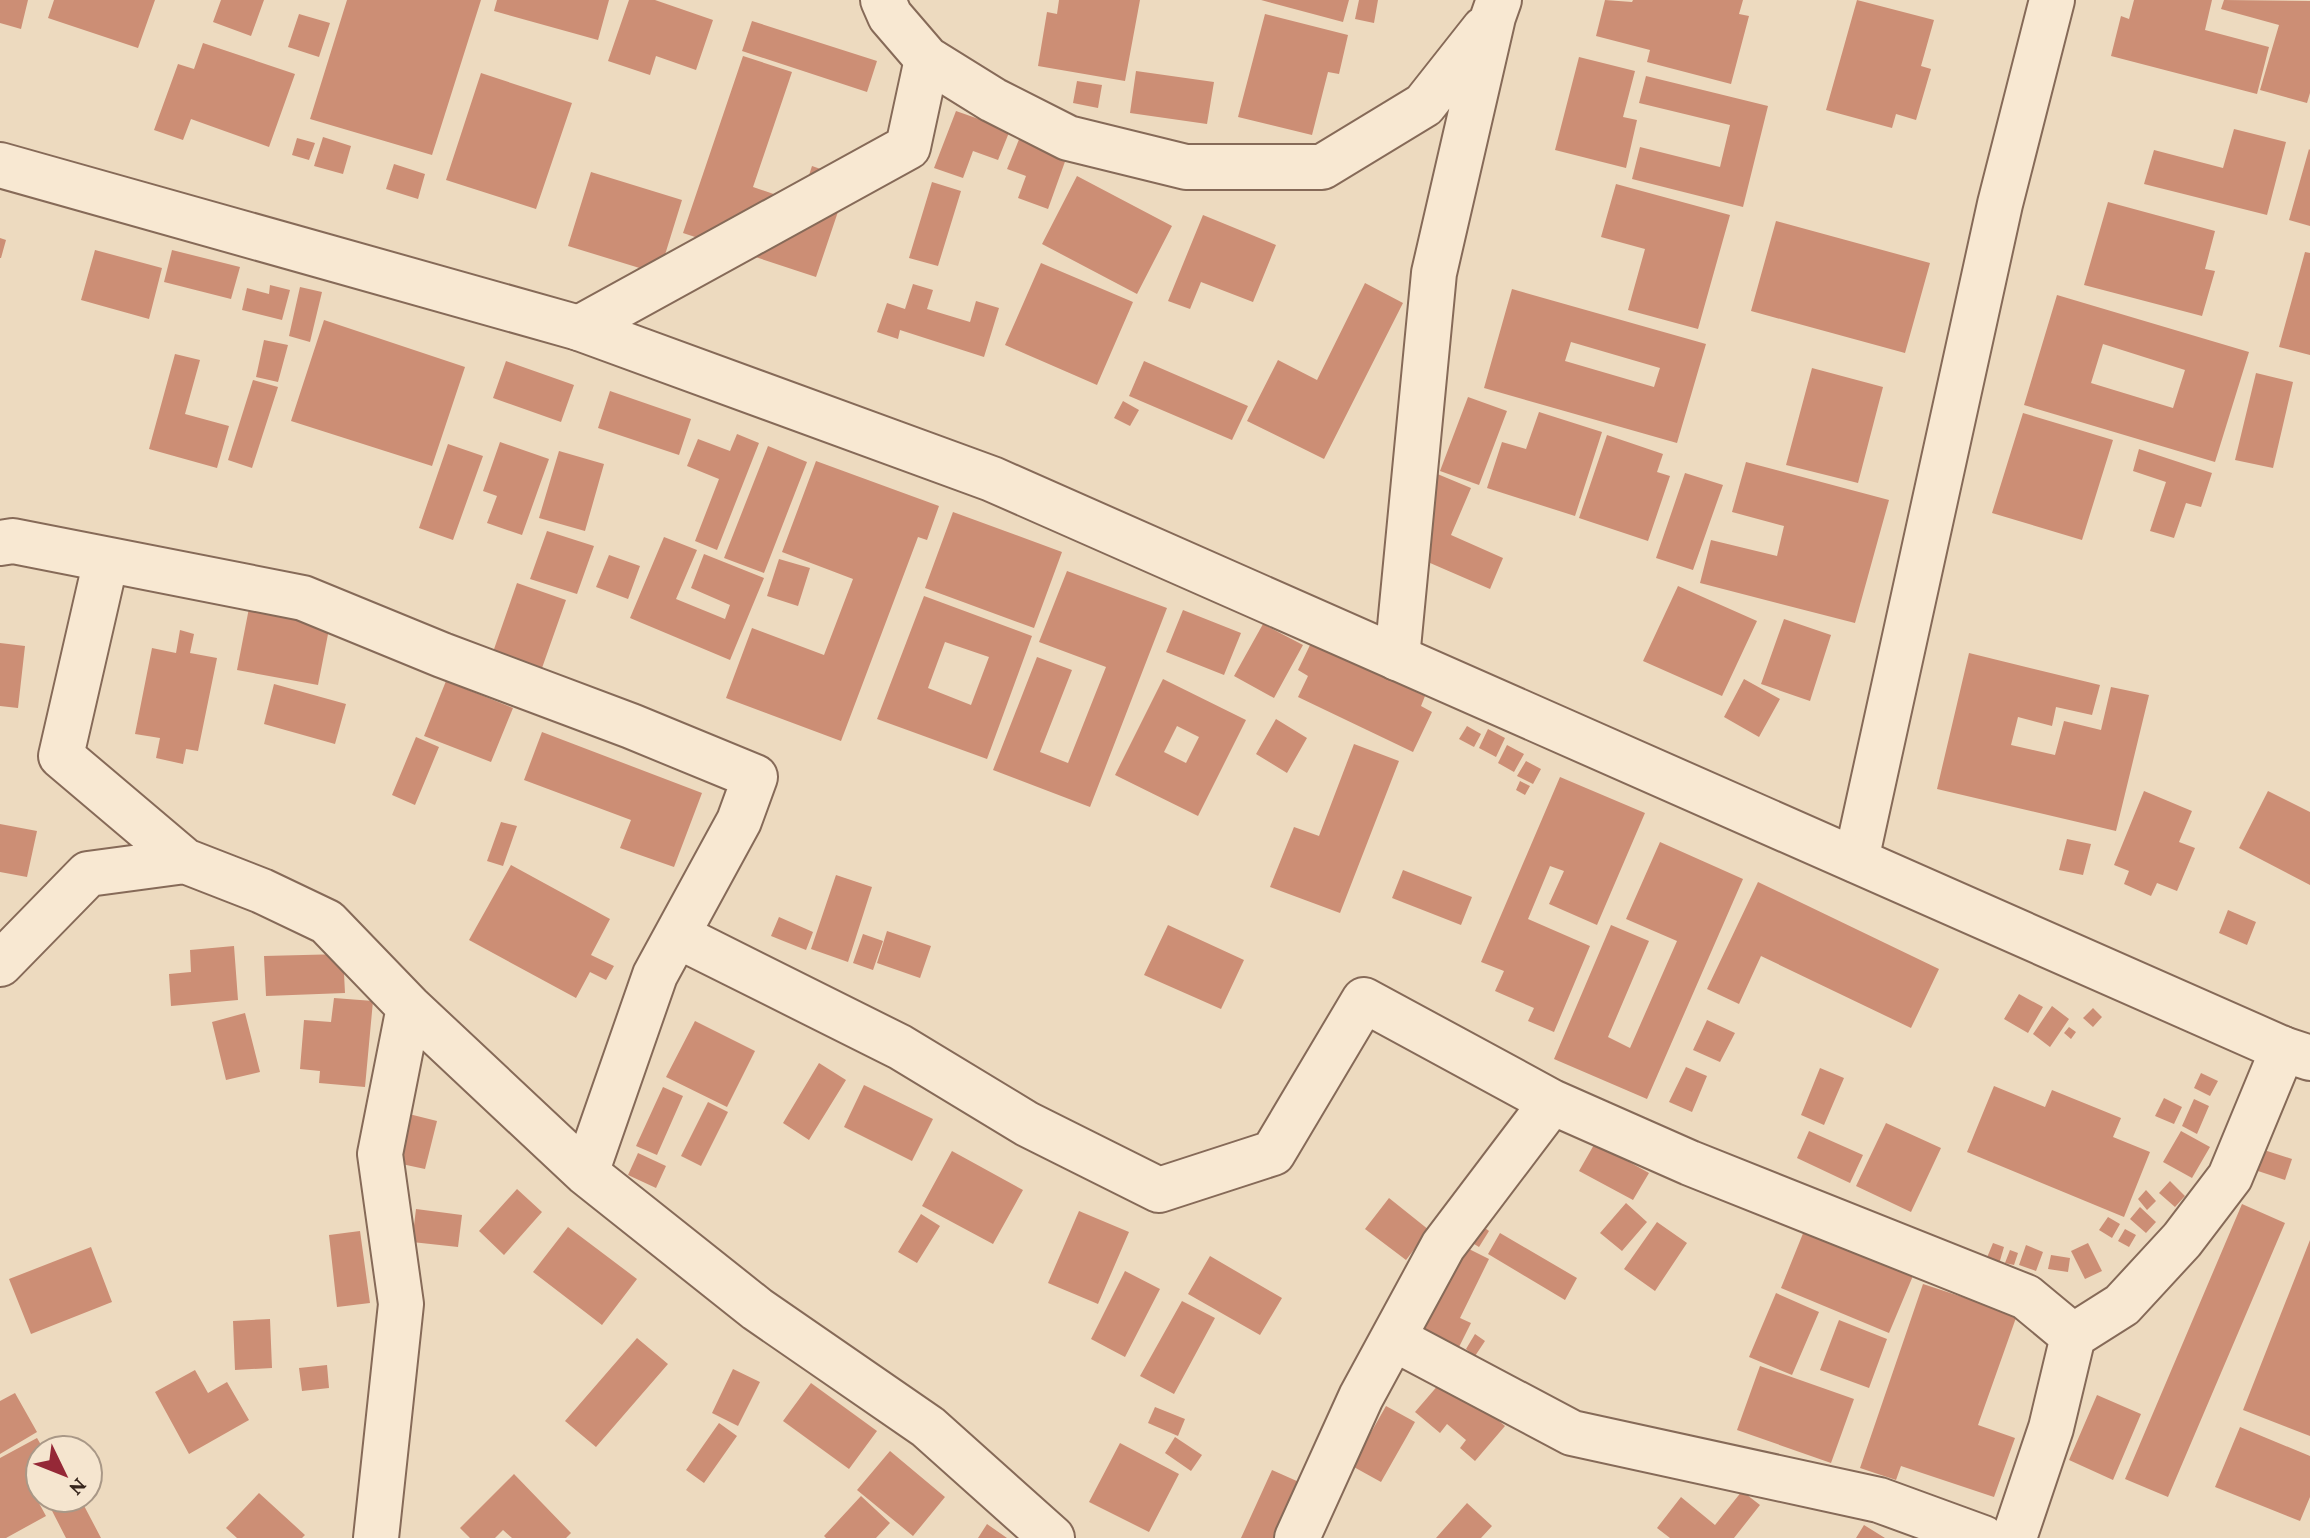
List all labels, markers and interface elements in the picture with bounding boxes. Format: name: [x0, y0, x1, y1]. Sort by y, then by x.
north arrow: [24, 1434, 104, 1514]
text: N: [64, 1473, 93, 1501]

